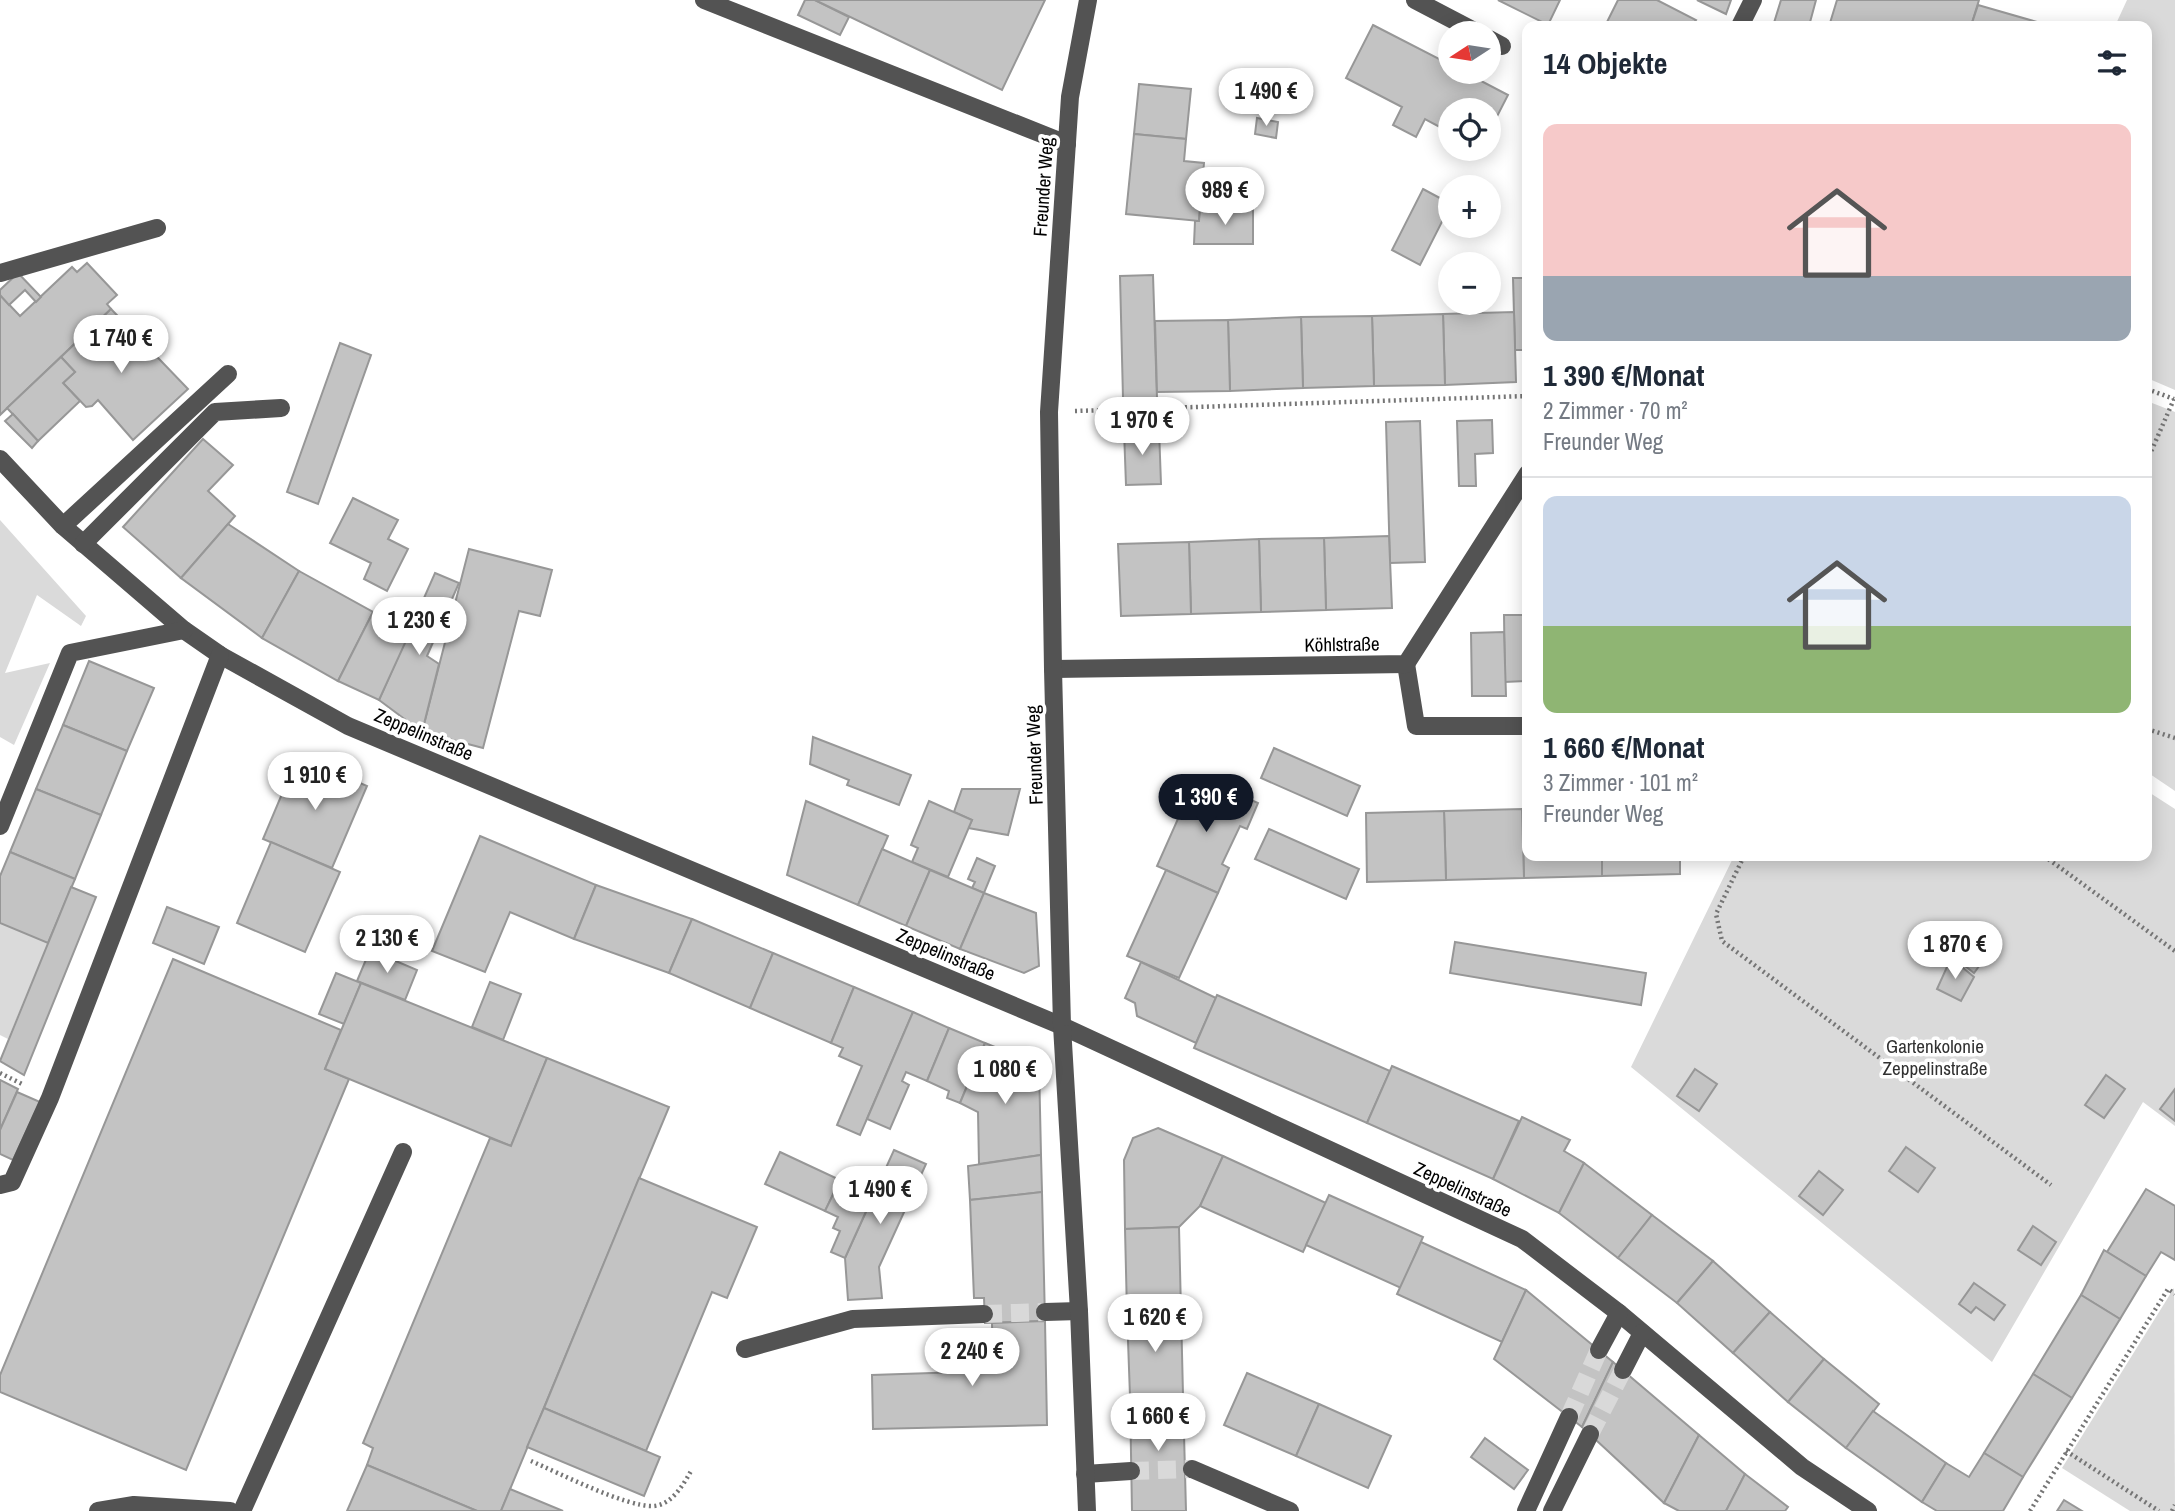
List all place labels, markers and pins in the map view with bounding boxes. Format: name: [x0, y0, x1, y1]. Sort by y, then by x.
pin: 1 490 €: [1201, 68, 1331, 128]
pin: 989 €: [1176, 168, 1274, 227]
pin: 1 740 €: [56, 316, 186, 375]
pin: 1 970 €: [1077, 398, 1207, 457]
pin: 1 230 €: [354, 598, 484, 657]
pin: 1 910 €: [250, 752, 380, 812]
pin: 1 390 €: [1141, 774, 1271, 834]
pin: 2 130 €: [322, 916, 452, 975]
pin: 1 870 €: [1890, 922, 2020, 981]
pin: 1 080 €: [940, 1046, 1070, 1106]
pin: 1 490 €: [815, 1166, 945, 1226]
pin: 1 620 €: [1090, 1294, 1220, 1354]
pin: 2 240 €: [907, 1328, 1037, 1388]
pin: 1 660 €: [1093, 1394, 1223, 1453]

